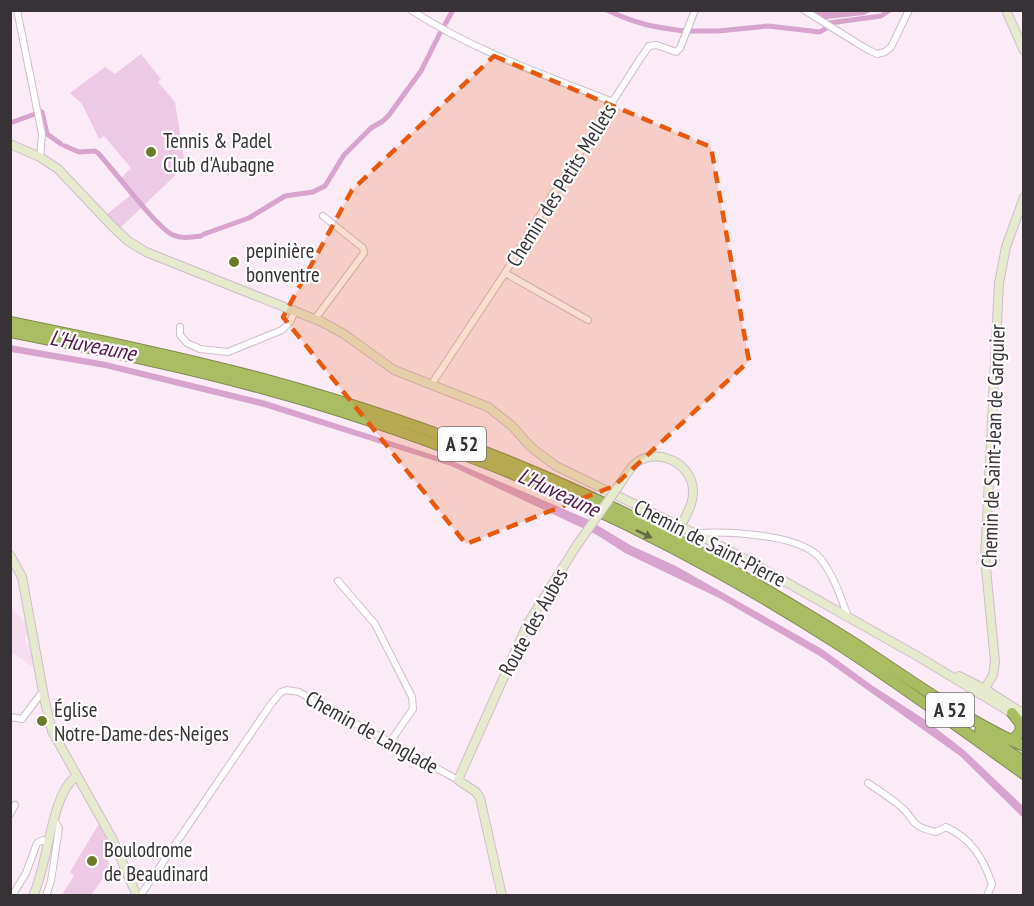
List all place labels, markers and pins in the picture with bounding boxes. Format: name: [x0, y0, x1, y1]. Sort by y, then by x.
place label: Tennis & Padel Club d'Aubagne: [163, 127, 275, 178]
marker: Tennis & Padel Club d'Aubagne: [144, 145, 158, 159]
place label: pepinière bonventre: [246, 237, 320, 288]
marker: pepinière bonventre: [227, 255, 241, 269]
place label: Église Notre-Dame-des-Neiges: [54, 696, 229, 747]
marker: Église Notre-Dame-des-Neiges: [35, 714, 49, 728]
place label: Boulodrome de Beaudinard: [104, 836, 208, 887]
marker: Boulodrome de Beaudinard: [85, 854, 99, 868]

